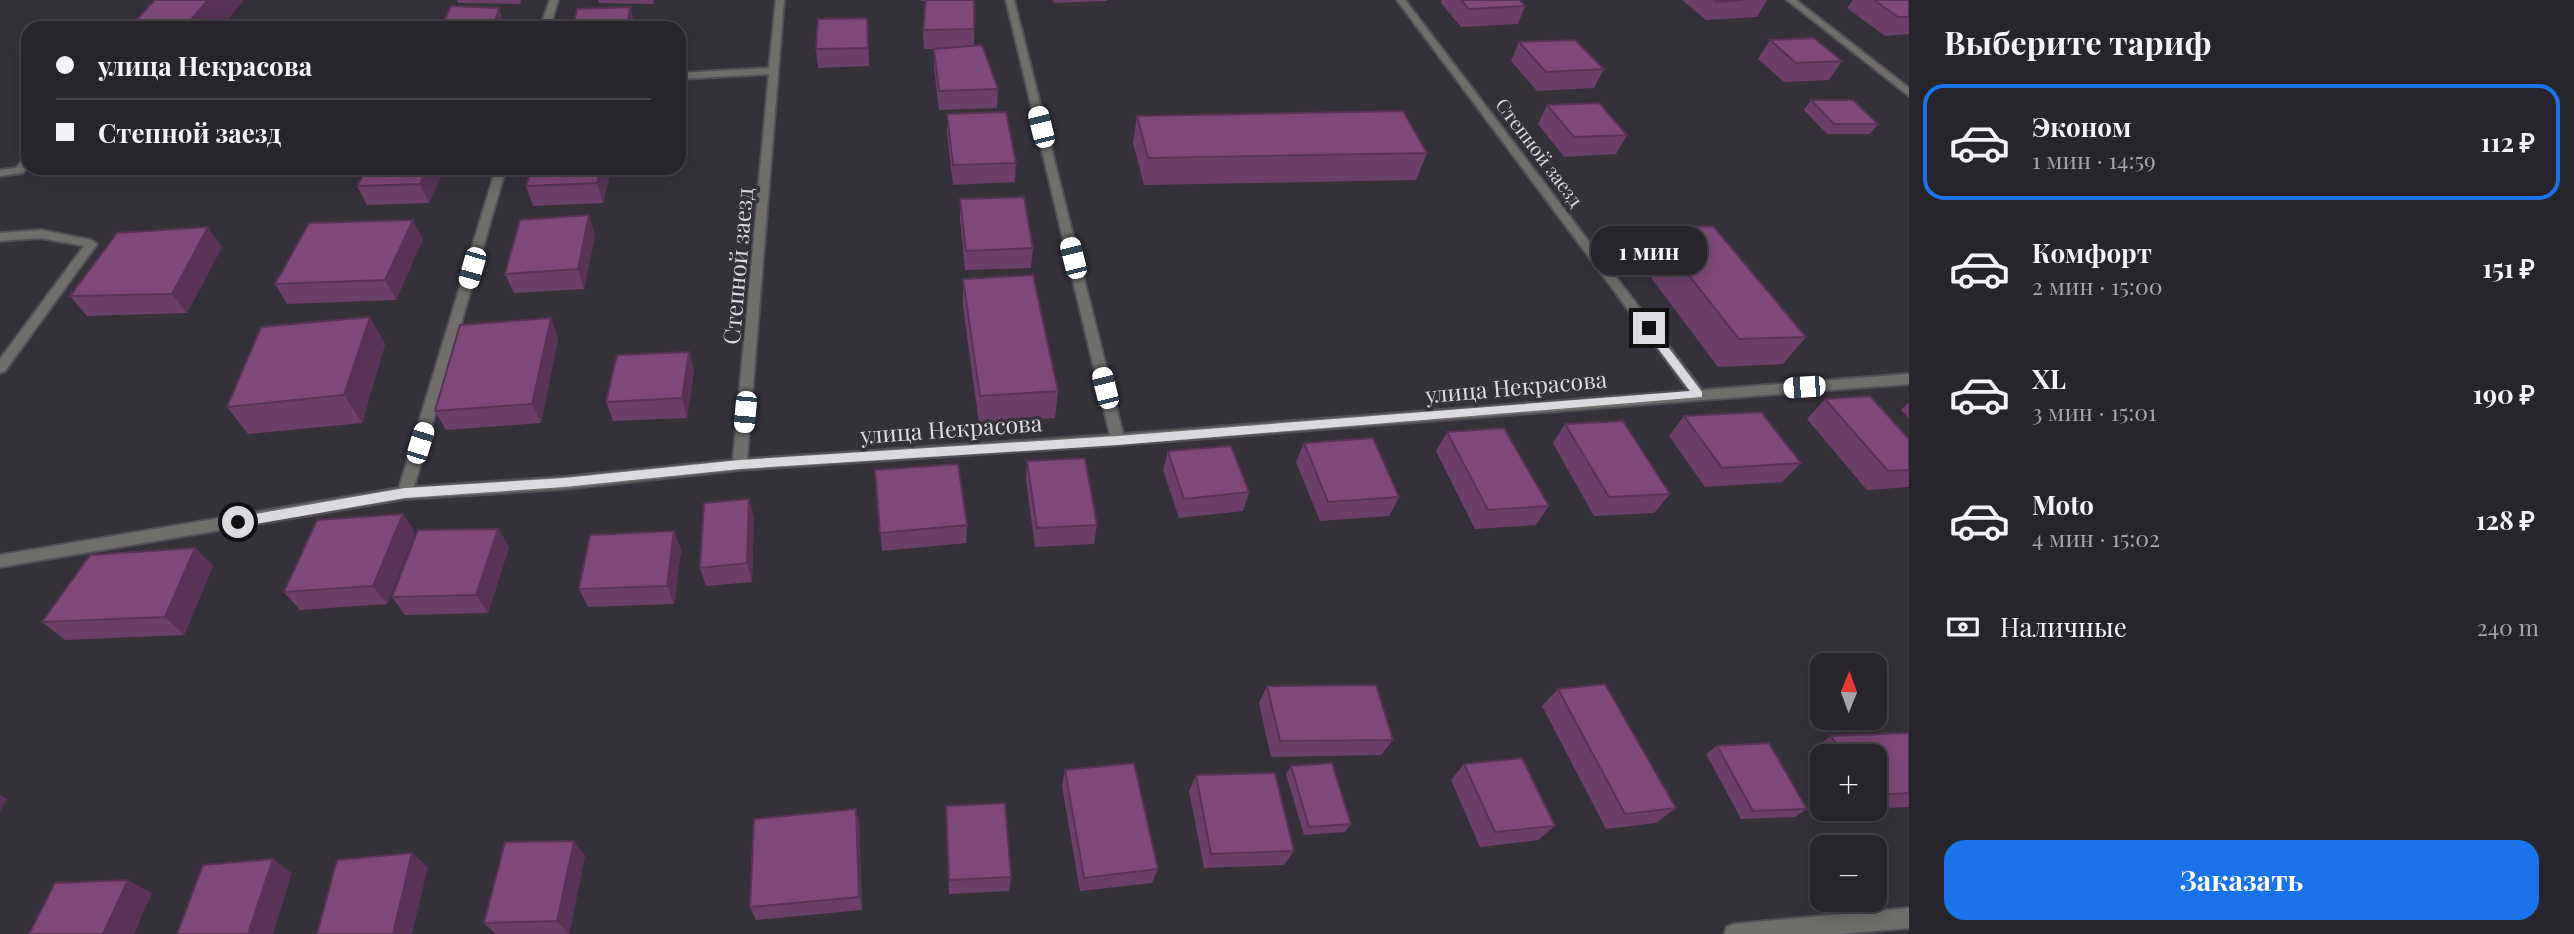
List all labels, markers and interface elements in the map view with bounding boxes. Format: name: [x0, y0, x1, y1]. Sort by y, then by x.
text: Выберите тариф: [1944, 20, 2211, 63]
text: улица Некрасова: [98, 48, 312, 83]
street label: Степной заезд: [1490, 92, 1590, 212]
car: [1026, 104, 1057, 150]
text: Эконом: [2032, 109, 2131, 144]
icon: car: [1948, 111, 2011, 174]
text: Степной заезд: [98, 115, 281, 150]
text: 112 ₽: [2481, 124, 2535, 159]
text: 1 мин · 14:59: [2032, 144, 2156, 175]
street label: Степной заезд: [715, 186, 759, 346]
callout: 1 мин: [1591, 226, 1707, 276]
car: [1058, 235, 1089, 281]
text: 1 мин: [1619, 235, 1679, 266]
text: Комфорт: [2032, 235, 2152, 270]
icon: car: [1948, 237, 2011, 300]
car: [457, 245, 488, 291]
text: 151 ₽: [2482, 250, 2535, 285]
text: 2 мин · 15:00: [2032, 270, 2163, 301]
route end: [1633, 312, 1665, 344]
text: XL: [2032, 361, 2066, 396]
street label: улица Некрасова: [1423, 363, 1609, 409]
icon: car: [1948, 363, 2011, 426]
car: [1090, 365, 1121, 411]
car: [1783, 375, 1826, 399]
text: 190 ₽: [2473, 376, 2535, 411]
car: [733, 390, 758, 434]
text: 3 мин · 15:01: [2032, 396, 2157, 427]
street label: улица Некрасова: [858, 406, 1044, 450]
car: [404, 420, 437, 466]
text: Moto: [2032, 487, 2094, 522]
icon: car: [1948, 489, 2011, 552]
text: 128 ₽: [2476, 502, 2535, 537]
route start: [222, 506, 254, 538]
text: 4 мин · 15:02: [2032, 522, 2160, 553]
icon: cash: [1944, 608, 1982, 646]
text: Наличные: [2000, 609, 2127, 644]
text: 240 m: [2477, 611, 2539, 642]
north arrow: [1810, 653, 1886, 730]
map controls: [1810, 653, 1887, 912]
button: +: [1810, 744, 1887, 821]
button: −: [1810, 835, 1887, 912]
button: Заказать: [1944, 840, 2539, 920]

